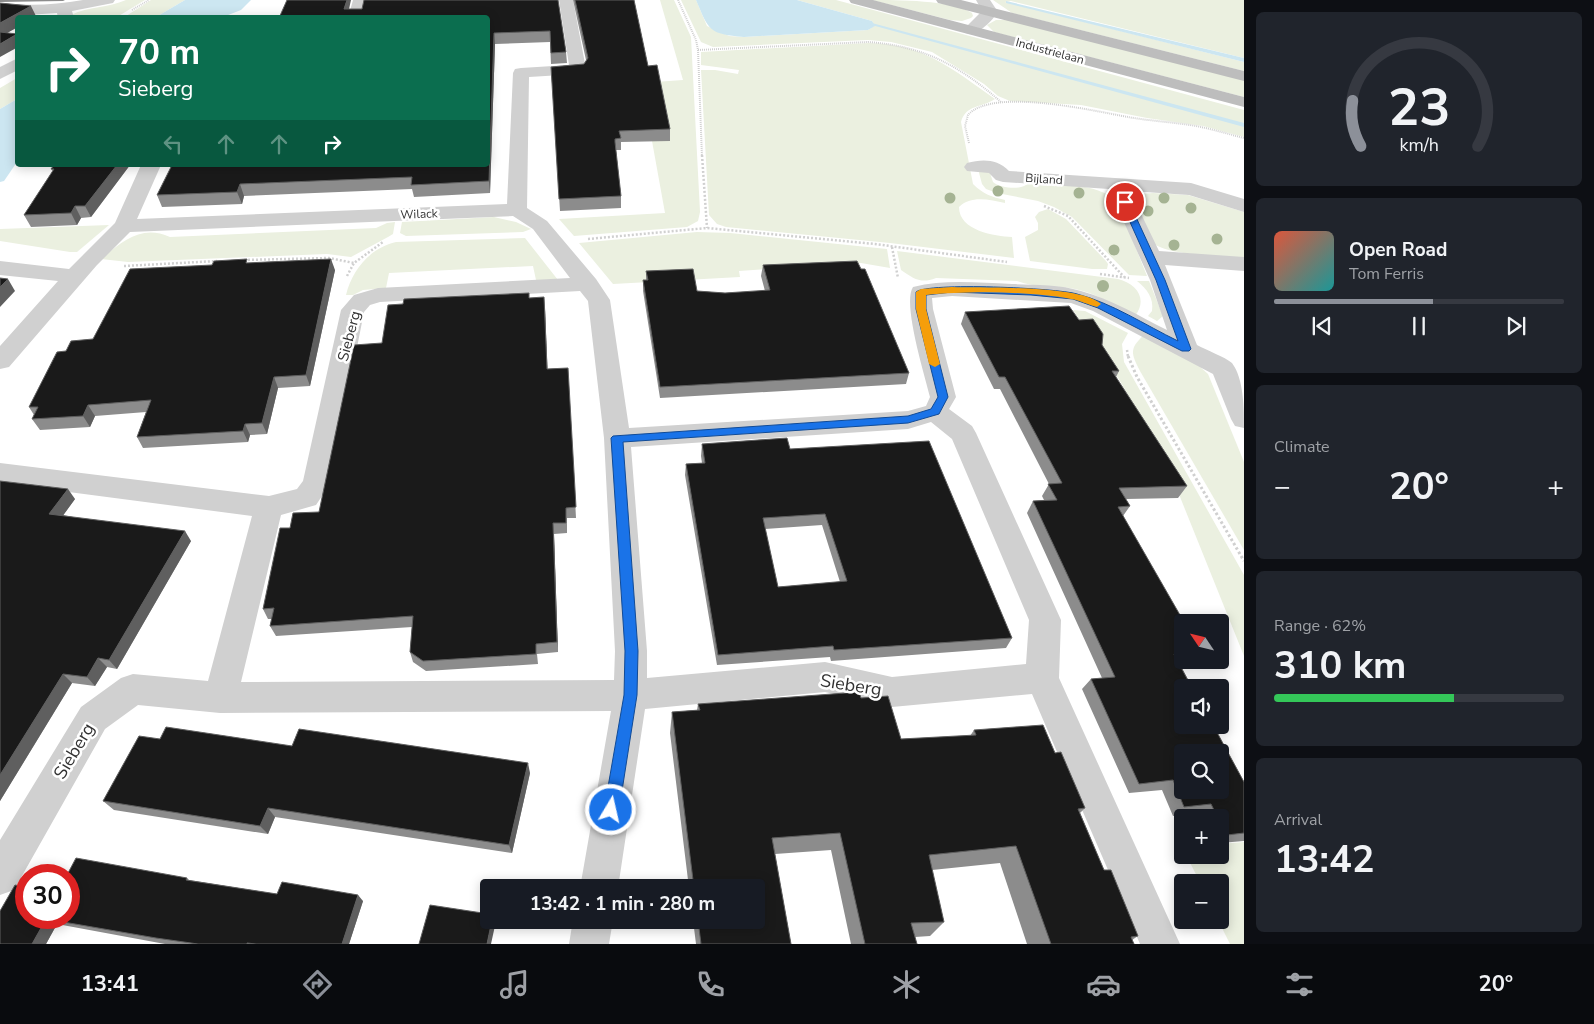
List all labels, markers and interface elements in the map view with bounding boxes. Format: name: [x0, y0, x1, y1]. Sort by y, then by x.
text: 70 m: [118, 29, 200, 76]
street label: Industrielaan: [1014, 34, 1086, 68]
icon: right: [35, 35, 100, 100]
text: 23: [1388, 72, 1450, 143]
text: Sieberg: [118, 74, 194, 104]
icon: left: [159, 130, 187, 158]
icon: ahead: [212, 130, 240, 158]
icon: ahead: [265, 130, 293, 158]
icon: right: [318, 130, 346, 158]
text: km/h: [1399, 133, 1439, 157]
street label: Bijland: [1025, 170, 1063, 188]
pin: [1104, 181, 1146, 223]
icon: arrive: [1111, 188, 1139, 216]
street label: Wilack: [400, 205, 439, 223]
text: Open Road: [1349, 237, 1447, 263]
text: Tom Ferris: [1349, 263, 1424, 285]
street label: Sieberg: [333, 309, 365, 363]
icon: previous: [1308, 312, 1336, 340]
icon: pause: [1405, 312, 1433, 340]
icon: next: [1502, 312, 1530, 340]
text: Climate: [1274, 436, 1329, 458]
text: 20°: [1389, 461, 1449, 512]
text: −: [1274, 468, 1291, 506]
text: +: [1547, 468, 1564, 506]
north arrow: [1174, 614, 1229, 669]
map controls: [1174, 614, 1229, 929]
text: Range · 62%: [1274, 615, 1366, 637]
text: 310 km: [1274, 640, 1406, 691]
street label: Sieberg: [819, 668, 883, 702]
button: sound: [1174, 679, 1229, 734]
street label: Sieberg: [48, 718, 100, 784]
button: search: [1174, 744, 1229, 799]
position arrow: [584, 783, 636, 835]
button: +: [1174, 809, 1229, 864]
text: Arrival: [1274, 809, 1322, 831]
text: 13:42: [1274, 834, 1375, 885]
speed limit sign: 30: [15, 864, 80, 929]
button: −: [1174, 874, 1229, 929]
text: 13:42 · 1 min · 280 m: [530, 891, 715, 917]
icon: directions: [300, 967, 335, 1002]
icon: music: [497, 967, 532, 1002]
icon: phone: [693, 967, 728, 1002]
icon: climate: [889, 967, 924, 1002]
icon: car: [1086, 967, 1121, 1002]
icon: filters: [1282, 967, 1317, 1002]
text: 13:41: [81, 969, 139, 999]
text: 20°: [1478, 969, 1513, 999]

